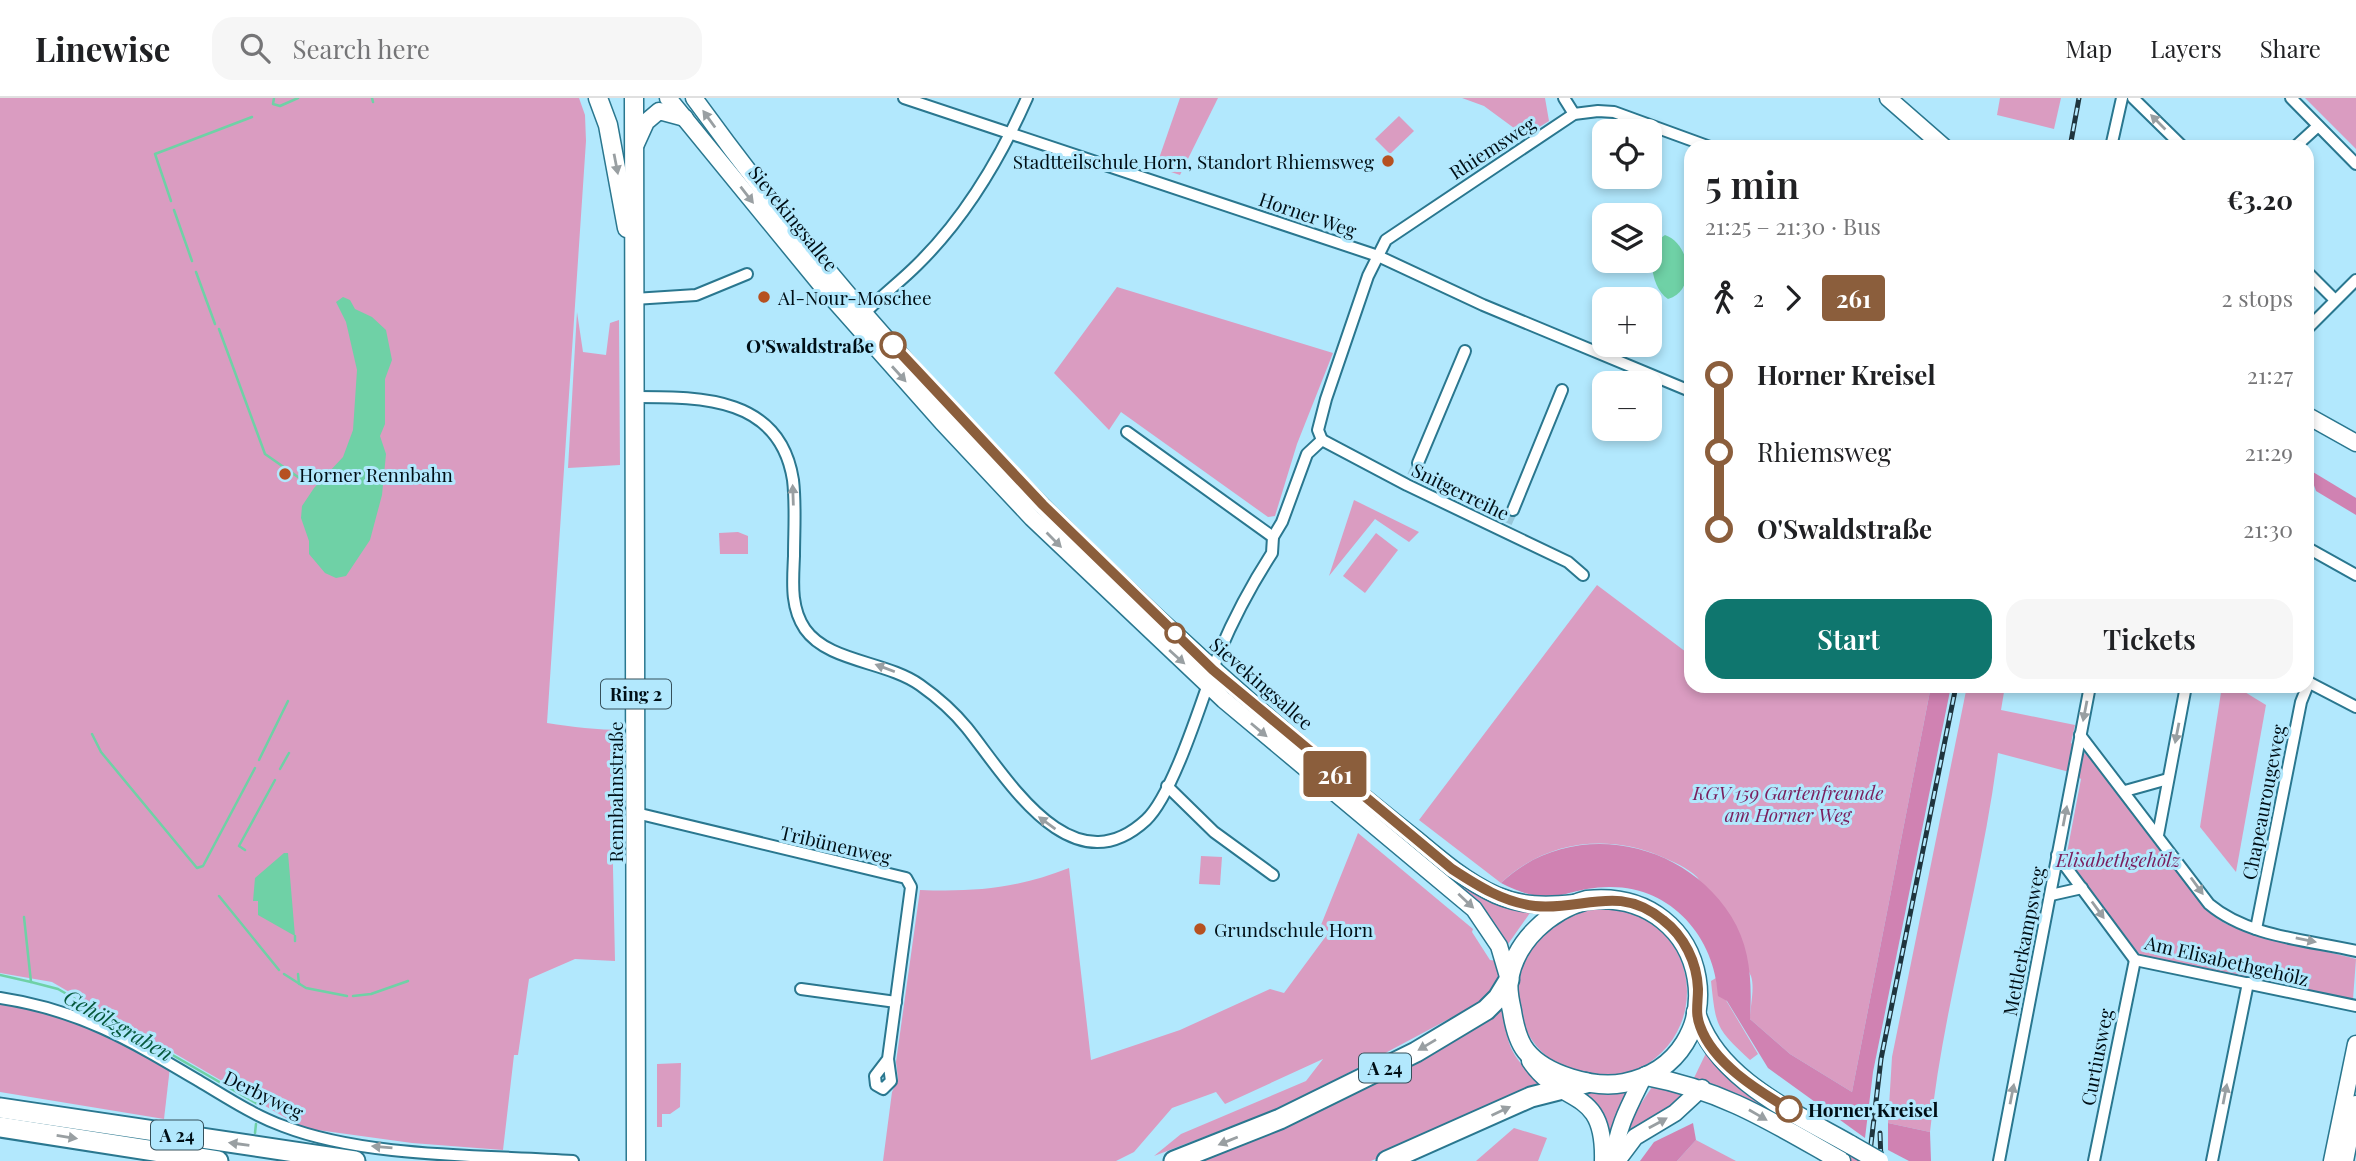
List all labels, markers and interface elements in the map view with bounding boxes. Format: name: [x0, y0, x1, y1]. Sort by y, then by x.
search box: [212, 17, 702, 80]
text: Linewise: [35, 26, 170, 70]
icon: search: [236, 29, 274, 67]
text: Search here: [292, 31, 430, 66]
text: Map: [2066, 32, 2112, 64]
text: Layers: [2150, 32, 2222, 64]
text: Share: [2260, 32, 2321, 64]
street label: Rhiemsweg: [1444, 109, 1540, 185]
one-way arrow: [702, 110, 716, 128]
one-way arrow: [2150, 114, 2167, 131]
map controls: [1592, 119, 1662, 441]
button: locate: [1592, 119, 1662, 189]
place label: Stadtteilschule Horn, Standort Rhiemsweg: [1013, 148, 1374, 174]
one-way arrow: [610, 153, 621, 175]
marker: Stadtteilschule Horn, Standort Rhiemsweg: [1380, 153, 1396, 169]
text: 5 min: [1705, 158, 1799, 209]
street label: Sievekingsallee: [743, 160, 845, 276]
text: €3.20: [2227, 182, 2293, 217]
one-way arrow: [739, 185, 754, 203]
street label: Horner Weg: [1256, 185, 1360, 243]
button: layers: [1592, 203, 1662, 273]
text: 21:25 – 21:30 · Bus: [1705, 210, 1881, 241]
icon: walk: [1705, 279, 1743, 317]
icon: forward: [1774, 279, 1812, 317]
text: 2: [1753, 282, 1764, 313]
text: 261: [1836, 282, 1871, 314]
text: 2 stops: [2222, 282, 2293, 313]
place label: Al-Nour-Moschee: [777, 284, 932, 310]
button: +: [1592, 287, 1662, 357]
marker: Al-Nour-Moschee: [756, 289, 772, 305]
place label: O'Swaldstraße: [746, 332, 874, 358]
marker: O'Swaldstraße: [880, 332, 906, 358]
text: Horner Kreisel: [1757, 357, 1936, 392]
text: 21:27: [2247, 359, 2293, 390]
one-way arrow: [891, 365, 907, 383]
button: −: [1592, 371, 1662, 441]
text: Rhiemsweg: [1757, 434, 1891, 469]
text: 21:29: [2245, 436, 2293, 467]
street label: Snitgerreihe: [1408, 456, 1514, 526]
place label: Horner Rennbahn: [299, 461, 454, 487]
marker: Horner Rennbahn: [277, 466, 293, 482]
one-way arrow: [788, 483, 799, 505]
text: O'Swaldstraße: [1757, 511, 1932, 546]
text: 21:30: [2243, 513, 2293, 544]
one-way arrow: [1046, 531, 1063, 548]
button: Start: [1705, 599, 1992, 679]
button: Tickets: [2006, 599, 2293, 679]
unlabelled marker: [1165, 623, 1185, 643]
street label: Sievekingsallee: [1205, 631, 1319, 735]
one-way arrow: [1168, 649, 1186, 665]
one-way arrow: [875, 662, 896, 673]
road number: Ring 2: [601, 680, 671, 708]
one-way arrow: [2079, 700, 2090, 722]
street label: Rennbahnstraße: [602, 721, 628, 863]
one-way arrow: [1250, 722, 1267, 737]
one-way arrow: [2171, 722, 2182, 744]
street label: Chapeaurougeweg: [2235, 722, 2291, 882]
line badge: 261: [1295, 751, 1375, 797]
text: 261: [1317, 758, 1353, 790]
park label: KGV 159 Gartenfreunde am Horner Weg: [1692, 779, 1883, 827]
one-way arrow: [2059, 805, 2070, 827]
one-way arrow: [1038, 816, 1056, 830]
street label: Tribünenweg: [778, 819, 894, 869]
park label: Elisabethgehölz: [2055, 846, 2182, 872]
street label: Mettlerkampsweg: [1996, 864, 2050, 1018]
one-way arrow: [2189, 877, 2203, 895]
one-way arrow: [1457, 893, 1474, 910]
one-way arrow: [2091, 901, 2105, 919]
place label: Grundschule Horn: [1214, 916, 1374, 942]
marker: Grundschule Horn: [1192, 921, 1208, 937]
street label: Am Elisabethgehölz: [2142, 928, 2312, 992]
one-way arrow: [2295, 934, 2317, 945]
water label: Gehölzgraben: [60, 982, 178, 1066]
street label: Curtiusweg: [2074, 1006, 2118, 1108]
one-way arrow: [1417, 1039, 1436, 1051]
road number: A 24: [1359, 1054, 1411, 1083]
street label: Derbyweg: [220, 1064, 308, 1124]
one-way arrow: [2006, 1083, 2017, 1105]
one-way arrow: [2220, 1083, 2231, 1105]
marker: Horner Kreisel: [1776, 1096, 1802, 1122]
place label: Horner Kreisel: [1808, 1096, 1939, 1122]
one-way arrow: [1491, 1105, 1511, 1117]
one-way arrow: [1748, 1108, 1767, 1121]
one-way arrow: [1648, 1117, 1667, 1129]
road number: A 24: [151, 1120, 203, 1150]
one-way arrow: [57, 1132, 79, 1143]
one-way arrow: [1217, 1135, 1238, 1146]
one-way arrow: [227, 1138, 249, 1149]
one-way arrow: [371, 1142, 393, 1153]

